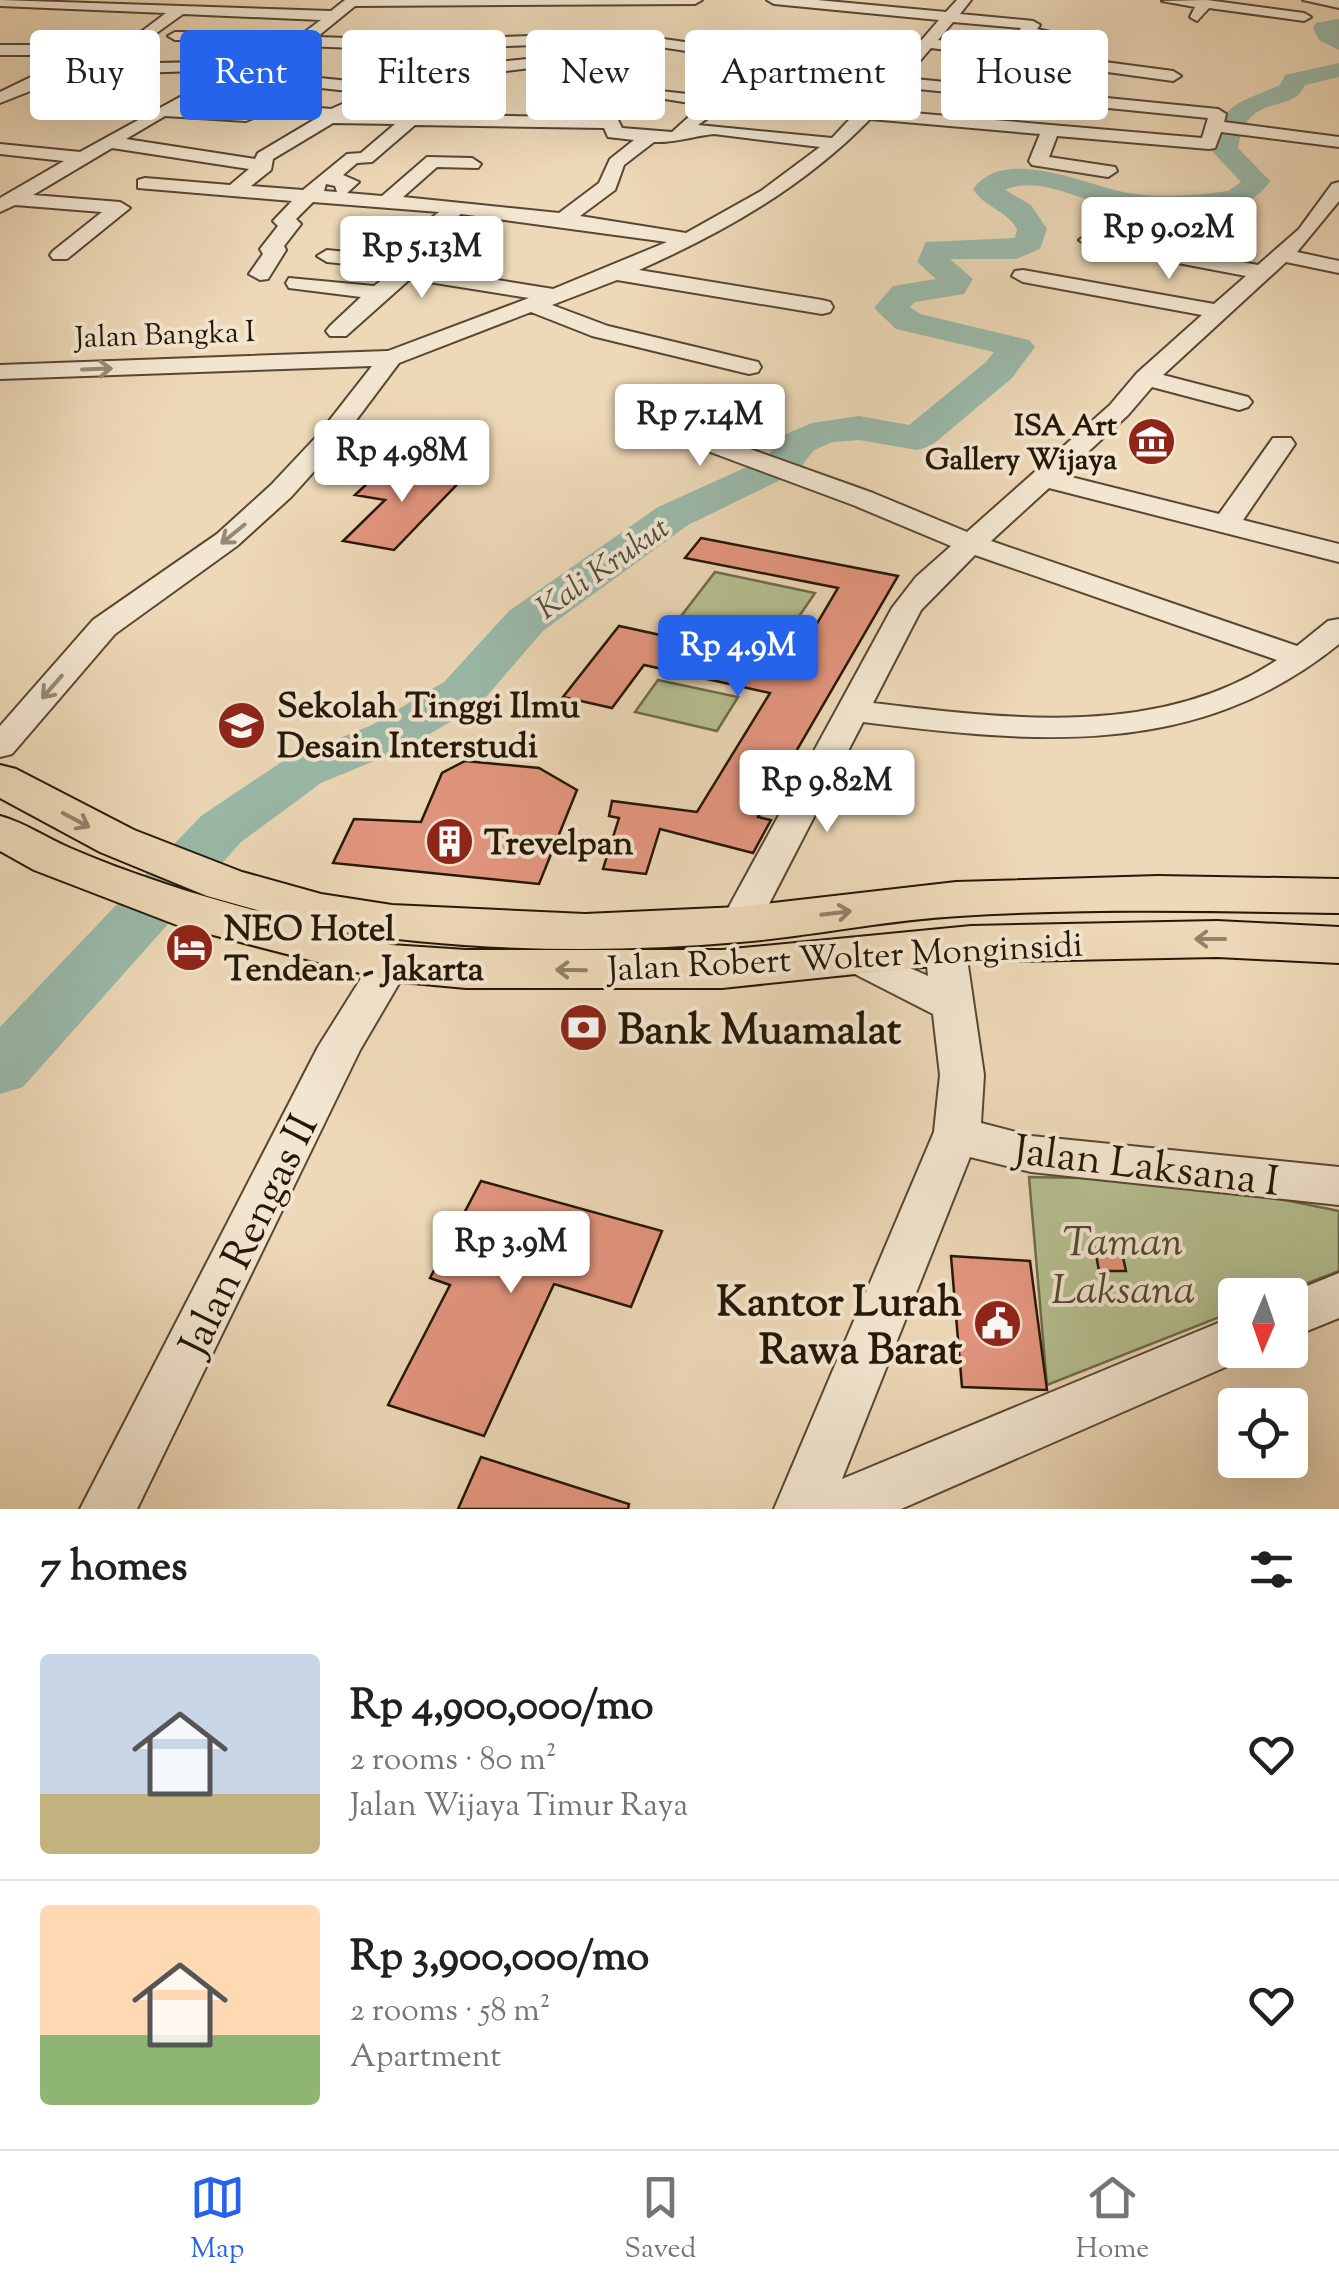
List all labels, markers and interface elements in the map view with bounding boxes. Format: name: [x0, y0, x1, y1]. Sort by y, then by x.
chip: Buy: [30, 30, 160, 120]
chip: Rent: [180, 30, 322, 120]
chip: Filters: [342, 30, 506, 120]
chip: New: [526, 30, 665, 120]
chip: Apartment: [685, 30, 921, 120]
chip: House: [941, 30, 1108, 120]
pin: Rp 9.02M: [1066, 197, 1272, 282]
text: Rp 9.02M: [1104, 206, 1234, 252]
pin: Rp 5.13M: [319, 216, 525, 301]
text: Rp 5.13M: [362, 225, 482, 271]
street label: Jalan Bangka I: [72, 312, 256, 361]
one-way arrow: [81, 359, 113, 378]
pin: Rp 7.14M: [597, 384, 803, 469]
text: Rp 7.14M: [637, 393, 763, 439]
place label: ISA Art Gallery Wijaya: [925, 406, 1118, 483]
museum icon: ISA Art Gallery Wijaya: [1126, 416, 1178, 468]
pin: Rp 4.98M: [299, 420, 505, 505]
text: Rp 4.98M: [336, 429, 468, 475]
water label: Kali Krukut: [528, 507, 680, 632]
one-way arrow: [220, 523, 247, 544]
pin: Rp 4.9M: [646, 615, 830, 700]
text: Rp 4.9M: [680, 624, 796, 670]
one-way arrow: [41, 674, 64, 699]
place label: Sekolah Tinggi Ilmu Desain Interstudi: [277, 683, 580, 774]
school or university icon: Sekolah Tinggi Ilmu Desain Interstudi: [216, 699, 268, 751]
pin: Rp 9.82M: [724, 750, 930, 835]
text: Rp 9.82M: [762, 759, 892, 805]
one-way arrow: [61, 810, 90, 830]
building icon: Trevelpan: [423, 816, 475, 868]
place label: Trevelpan: [484, 820, 634, 871]
one-way arrow: [819, 903, 852, 922]
place label: NEO Hotel Tendean - Jakarta: [224, 906, 484, 997]
hotel icon: NEO Hotel Tendean - Jakarta: [163, 922, 215, 974]
street label: Jalan Robert Wolter Monginsidi: [604, 922, 1084, 998]
one-way arrow: [1194, 930, 1226, 948]
one-way arrow: [556, 960, 588, 980]
bank icon: Bank Muamalat: [557, 1002, 609, 1054]
place label: Bank Muamalat: [618, 1003, 902, 1063]
street label: Jalan Rengas II: [166, 1105, 336, 1369]
street label: Jalan Laksana I: [1008, 1123, 1282, 1215]
pin: Rp 3.9M: [419, 1211, 603, 1296]
park label: Taman Laksana: [1051, 1215, 1195, 1323]
text: Rp 3.9M: [455, 1220, 567, 1266]
place label: Kantor Lurah Rawa Barat: [717, 1275, 963, 1383]
north arrow: [1218, 1278, 1308, 1368]
map controls: [1218, 1278, 1308, 1478]
public building icon: Kantor Lurah Rawa Barat: [971, 1298, 1023, 1350]
button: locate: [1218, 1388, 1308, 1478]
text: 7 homes: [40, 1539, 188, 1599]
icon: filters: [1244, 1542, 1299, 1597]
text: Rp 4,900,000/mo: [350, 1678, 654, 1738]
icon: home: [120, 1694, 240, 1814]
icon: heart: [1244, 1727, 1299, 1782]
text: 2 rooms · 80 m²: [350, 1738, 557, 1784]
text: Jalan Wijaya Timur Raya: [350, 1784, 688, 1830]
text: Rp 3,900,000/mo: [350, 1929, 649, 1989]
icon: home: [120, 1945, 240, 2065]
icon: heart: [1244, 1978, 1299, 2033]
text: 2 rooms · 58 m²: [350, 1989, 551, 2035]
text: Apartment: [350, 2035, 501, 2081]
tab: Map: [190, 2170, 245, 2270]
tab: Saved: [624, 2170, 696, 2270]
tab: Home: [1076, 2170, 1149, 2270]

